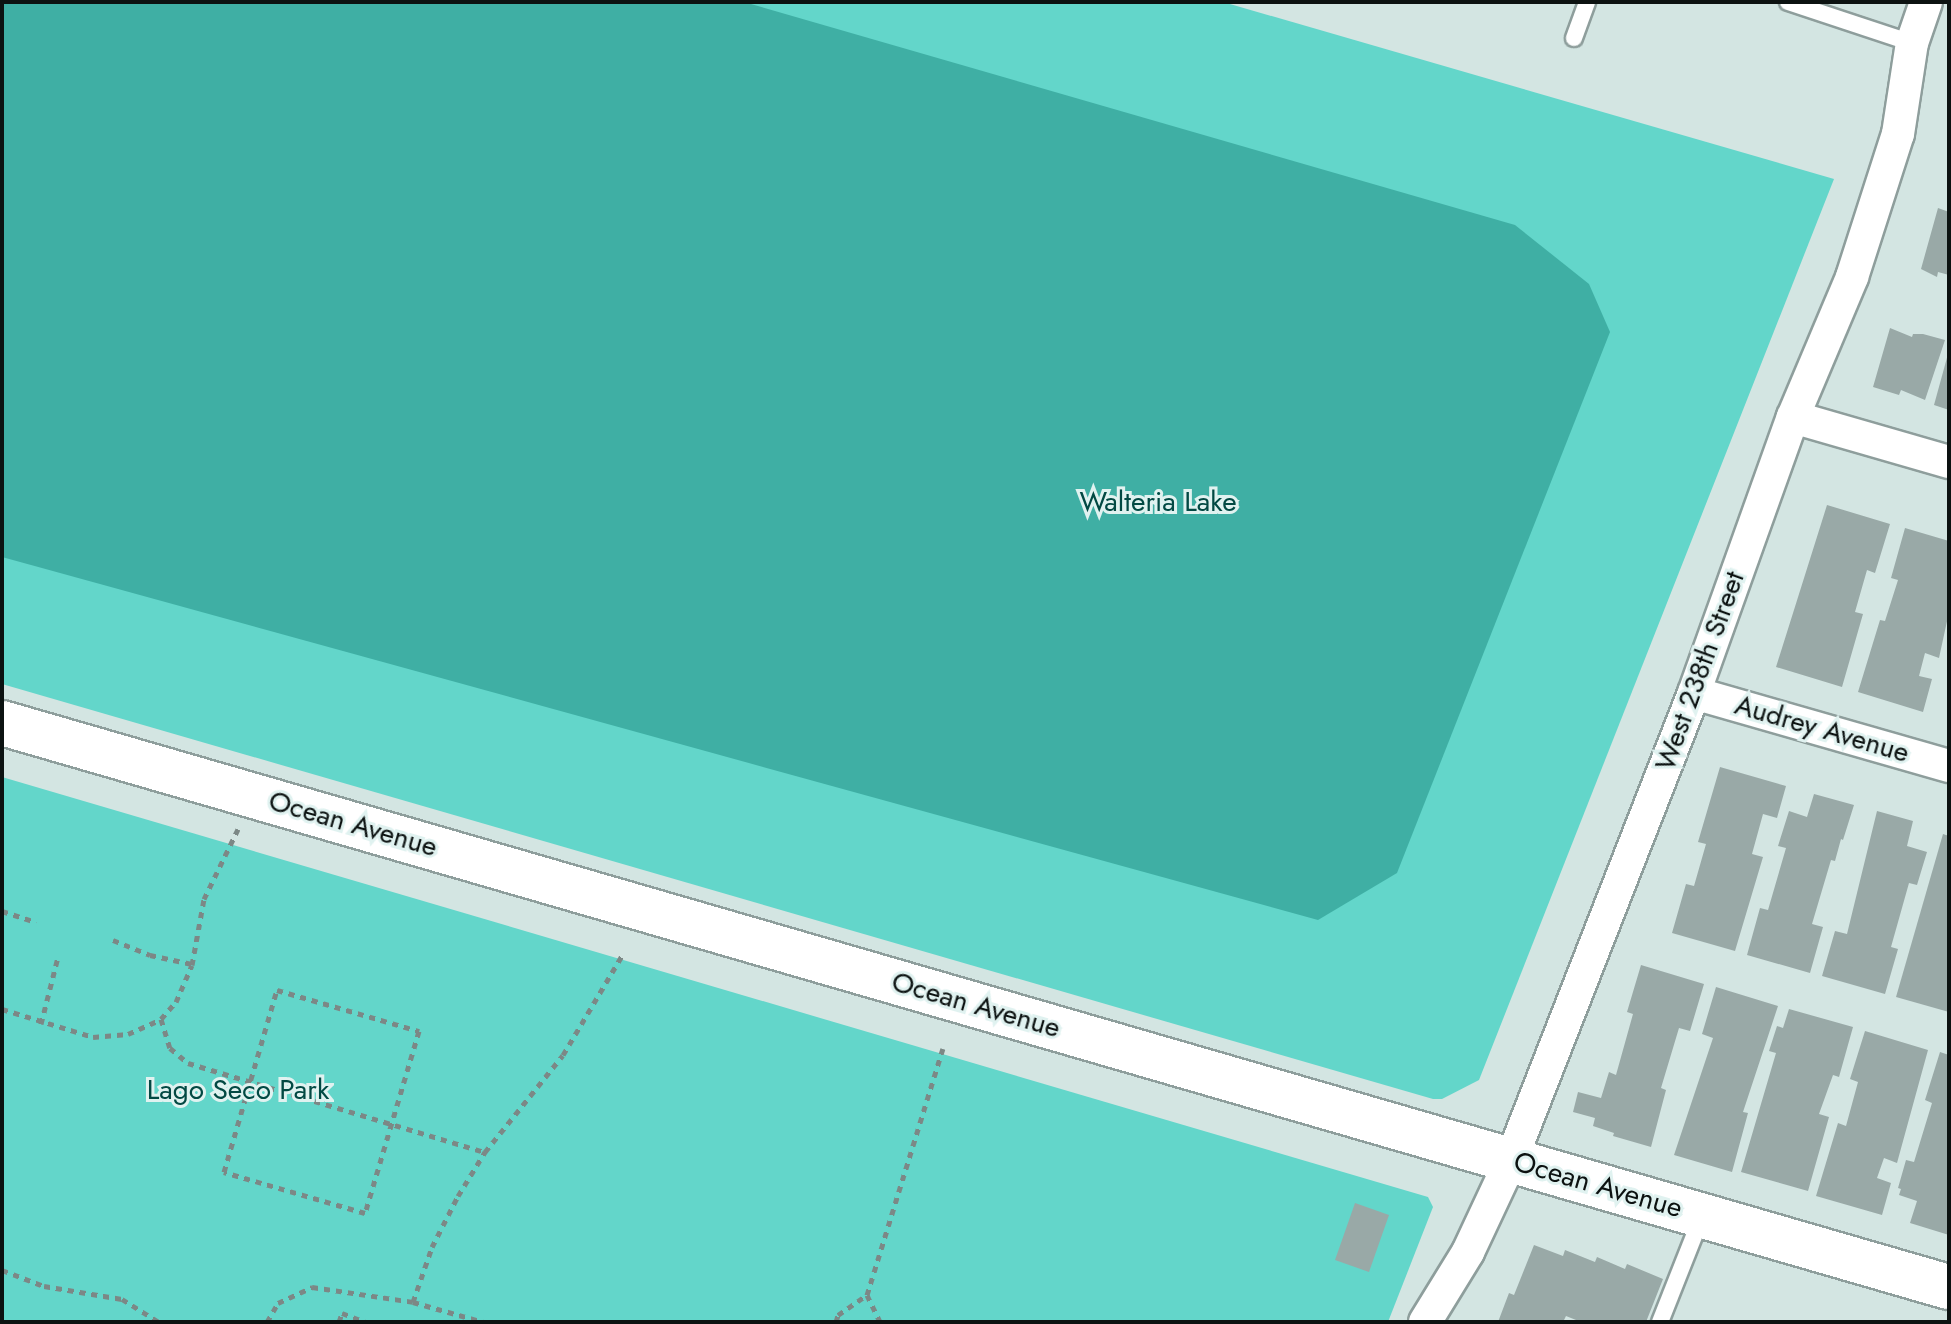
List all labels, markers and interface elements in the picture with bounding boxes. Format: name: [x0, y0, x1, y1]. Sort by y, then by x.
park label: Walteria Lake: [1079, 485, 1237, 519]
street label: West 238th Street: [1648, 567, 1752, 775]
street label: Audrey Avenue: [1731, 688, 1913, 770]
street label: Ocean Avenue: [265, 784, 441, 864]
street label: Ocean Avenue: [888, 965, 1064, 1045]
park label: Lago Seco Park: [147, 1073, 329, 1107]
street label: Ocean Avenue: [1510, 1145, 1686, 1225]

